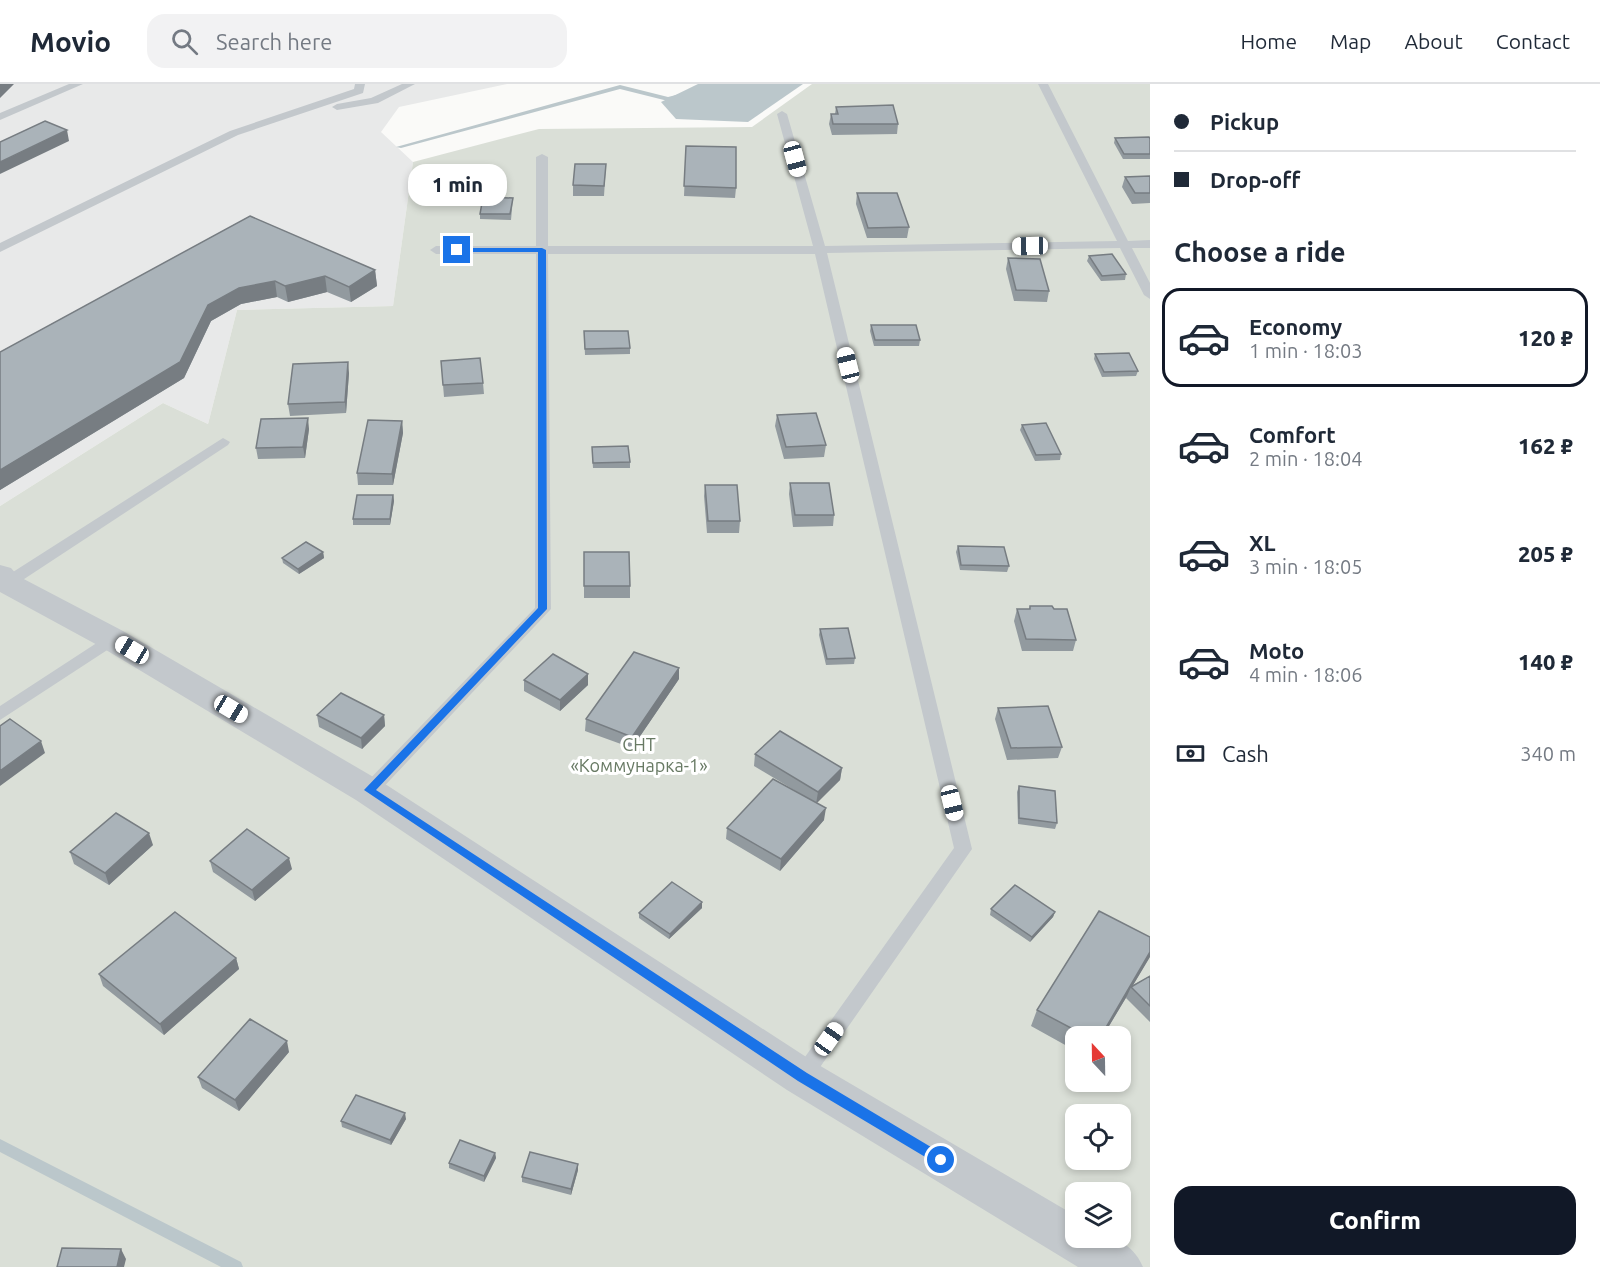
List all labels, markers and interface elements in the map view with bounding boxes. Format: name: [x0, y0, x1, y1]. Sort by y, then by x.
search box: [147, 14, 567, 68]
icon: search: [168, 25, 201, 58]
text: Movio: [30, 26, 111, 57]
text: Search here: [216, 29, 332, 54]
text: Home: [1240, 29, 1297, 53]
text: Map: [1330, 29, 1371, 53]
text: About: [1404, 29, 1463, 53]
text: Contact: [1496, 29, 1570, 53]
text: Pickup: [1210, 109, 1279, 134]
car: [782, 139, 808, 179]
callout: 1 min: [408, 163, 506, 205]
text: Drop-off: [1210, 167, 1300, 192]
text: 1 min: [432, 173, 483, 196]
route end: [443, 236, 470, 263]
car: [1012, 237, 1048, 255]
text: Choose a ride: [1174, 237, 1346, 267]
icon: car: [1177, 311, 1231, 365]
text: Economy: [1249, 314, 1342, 339]
text: 120 ₽: [1518, 325, 1573, 350]
text: 1 min · 18:03: [1249, 339, 1363, 362]
car: [835, 345, 861, 385]
icon: car: [1177, 419, 1231, 473]
text: Comfort: [1249, 422, 1336, 447]
text: 162 ₽: [1518, 433, 1573, 458]
text: 2 min · 18:04: [1249, 447, 1363, 470]
icon: car: [1177, 527, 1231, 581]
text: XL: [1249, 530, 1276, 555]
text: 205 ₽: [1518, 541, 1573, 566]
text: 3 min · 18:05: [1249, 555, 1363, 578]
car: [112, 633, 152, 667]
icon: car: [1177, 635, 1231, 689]
text: Moto: [1249, 638, 1304, 663]
text: 140 ₽: [1518, 649, 1573, 674]
text: 4 min · 18:06: [1249, 663, 1363, 686]
car: [211, 692, 251, 726]
park label: СНТ «Коммунарка-1»: [570, 734, 708, 775]
icon: cash: [1174, 737, 1207, 770]
text: Cash: [1222, 741, 1269, 766]
text: 340 m: [1520, 742, 1576, 765]
car: [939, 783, 965, 823]
car: [811, 1019, 847, 1059]
north arrow: [1065, 1026, 1131, 1092]
map controls: [1065, 1026, 1131, 1248]
button: locate: [1065, 1104, 1131, 1170]
route start: [927, 1146, 954, 1173]
button: layers: [1065, 1182, 1131, 1248]
button: Confirm: [1174, 1186, 1576, 1255]

